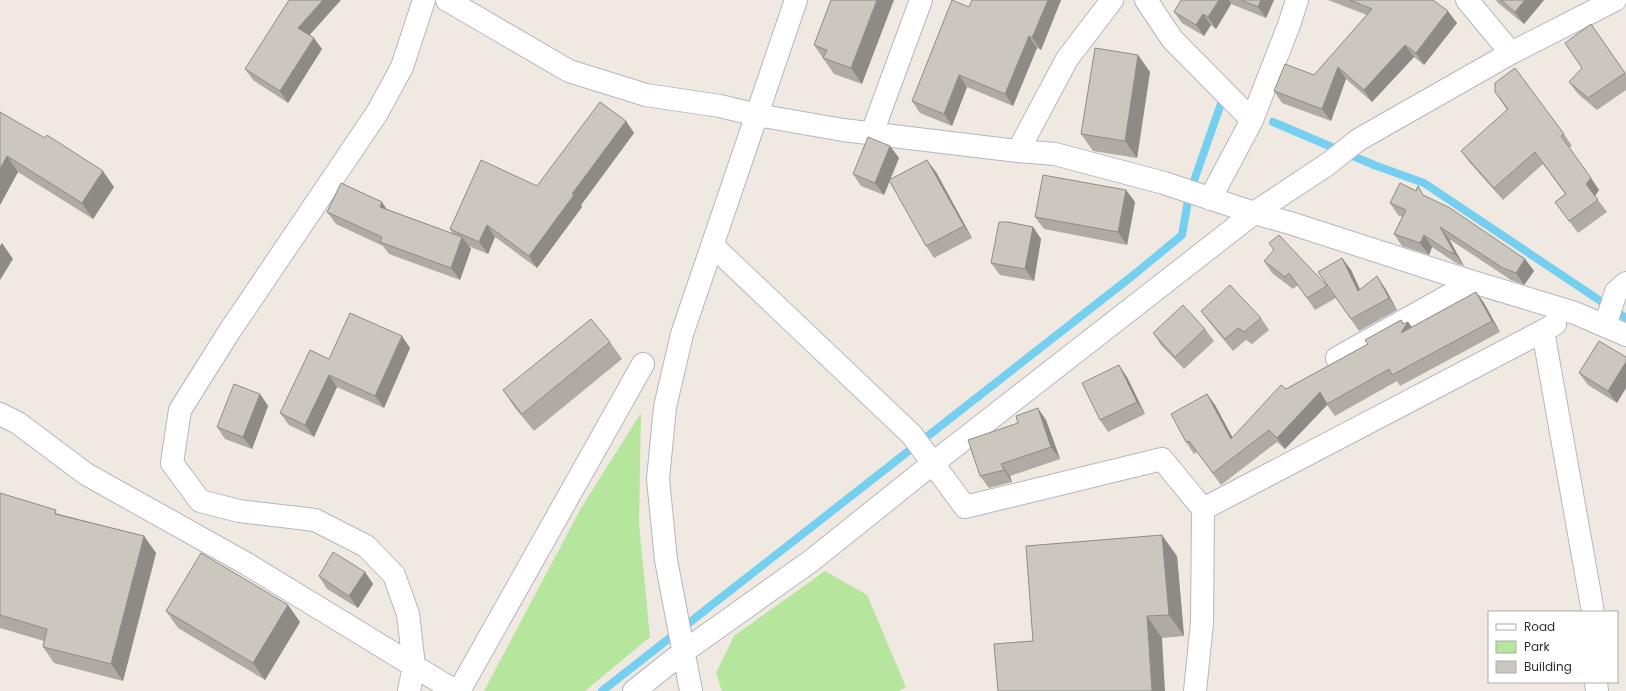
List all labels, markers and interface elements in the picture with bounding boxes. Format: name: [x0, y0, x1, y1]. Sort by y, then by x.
legend: [1488, 611, 1618, 683]
text: Road: [1524, 618, 1555, 635]
text: Park: [1524, 638, 1551, 655]
text: Building: [1524, 658, 1572, 675]

